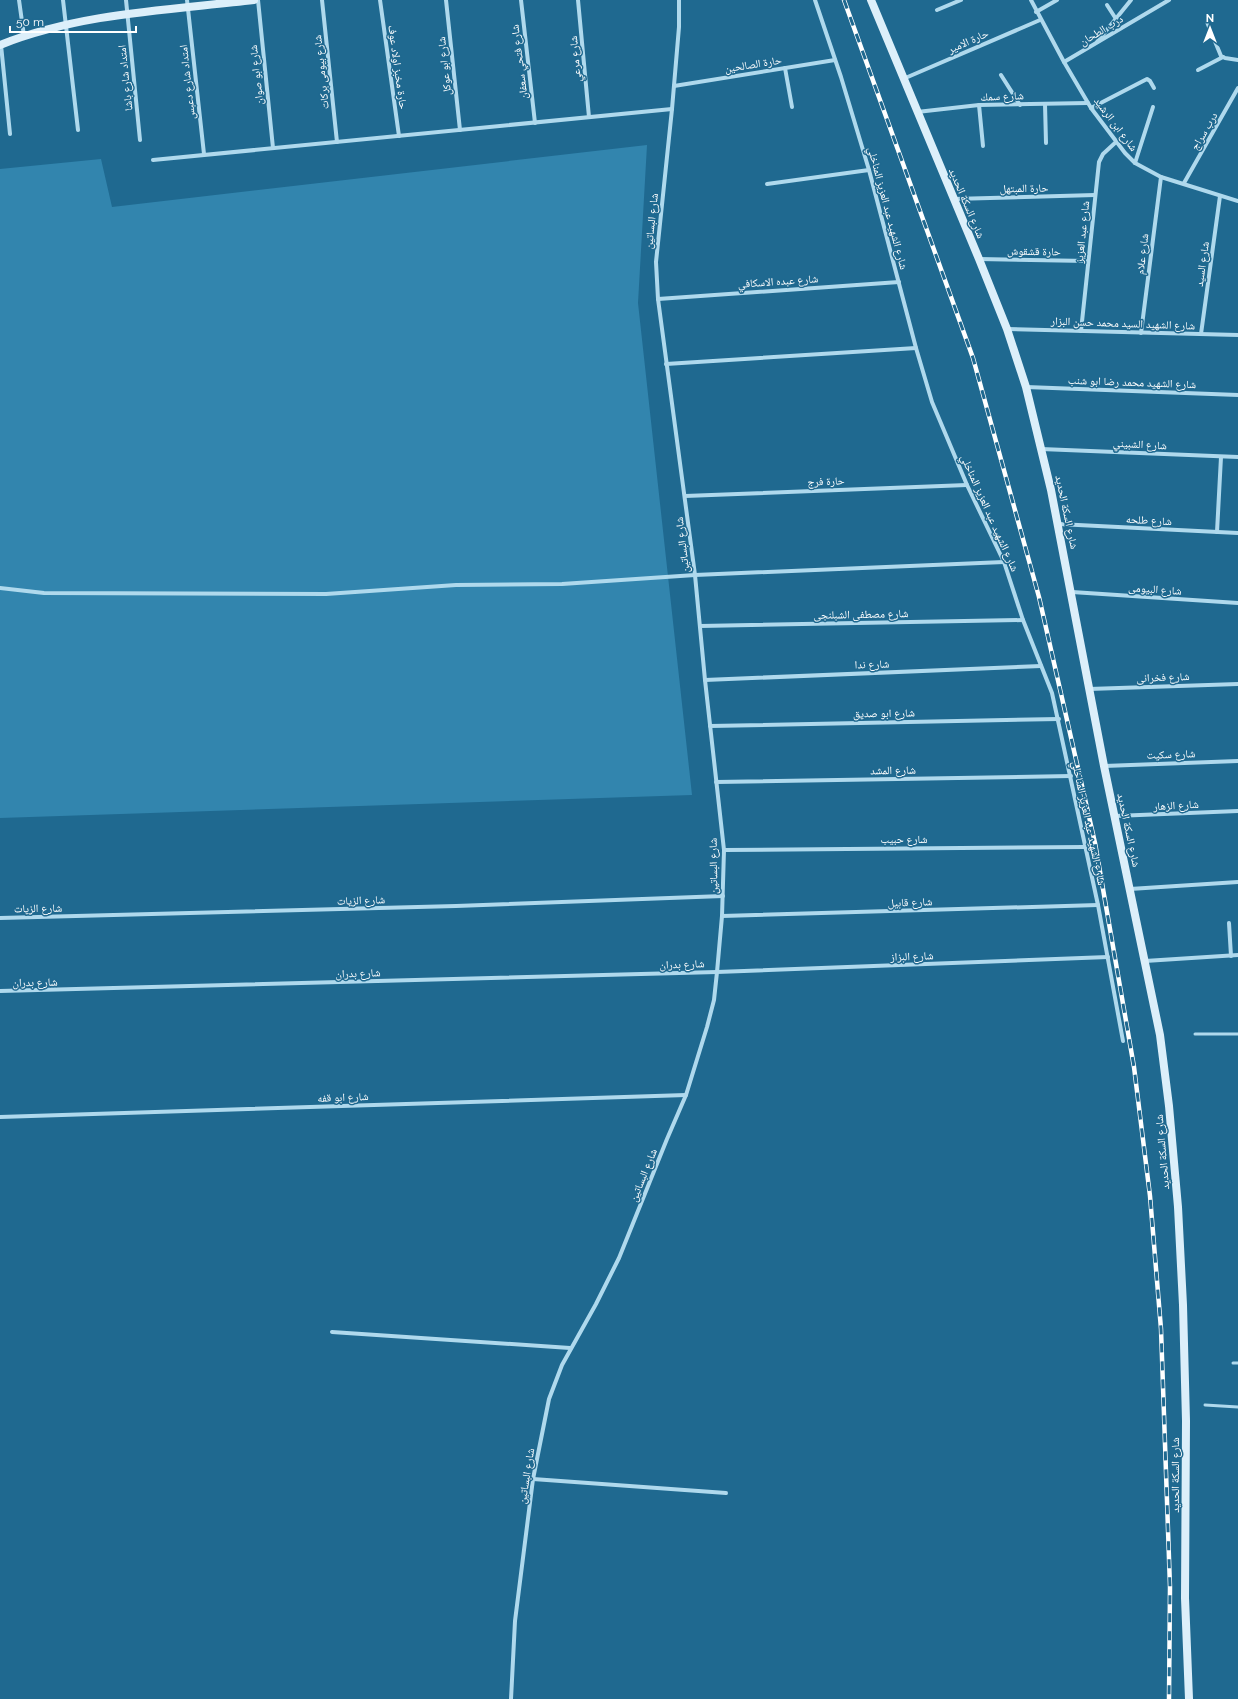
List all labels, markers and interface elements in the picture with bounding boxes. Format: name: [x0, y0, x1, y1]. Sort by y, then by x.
scale bar: [10, 8, 136, 34]
north arrow: [1190, 8, 1230, 48]
street label: درب الطحان: [1077, 12, 1126, 48]
text: N: [1206, 12, 1214, 25]
text: 50 m: [16, 15, 44, 29]
street label: حارة مخبز اولاد عوف: [385, 24, 410, 110]
street label: شارع فتحي سعفان: [508, 24, 532, 100]
street label: حارة الامير: [945, 27, 991, 57]
street label: شارع بيومى بركات: [311, 34, 332, 110]
street label: شارع مرعي: [567, 35, 586, 83]
street label: شارع ابو عوكل: [435, 36, 454, 96]
street label: امتداد شارع باشا: [116, 44, 135, 112]
street label: امتداد شارع دعبس: [177, 44, 198, 120]
street label: شارع ابو صوان: [247, 44, 266, 106]
street label: حارة الصالحين: [724, 54, 783, 75]
street label: شارع سمك: [980, 89, 1024, 104]
street label: شارع ابن الرشيد: [1091, 95, 1140, 154]
street label: درب سراج: [1188, 110, 1221, 152]
street label: شارع الشهيد عبد العزيز المناخلي: [863, 145, 910, 271]
street label: شارع السكة الحديد: [946, 166, 987, 240]
street label: حارة المبتهل: [1000, 182, 1048, 195]
street label: شارع البساتين: [642, 192, 661, 250]
street label: شارع عبد العزيز: [1073, 200, 1092, 265]
street label: شارع علام: [1134, 233, 1151, 275]
street label: شارع السيد: [1193, 241, 1212, 287]
street label: حارة قشقوش: [1007, 245, 1061, 258]
street label: شارع عبده الاسكافي: [737, 272, 819, 293]
street label: شارع الشهيد السيد محمد حسن البزار: [1050, 314, 1195, 333]
street label: شارع الشهيد محمد رضا ابو شنب: [1068, 374, 1196, 391]
street label: شارع الشبيني: [1113, 437, 1167, 454]
street label: شارع الشهيد عبد العزيز المناخلي: [956, 453, 1021, 574]
street label: حارة فرج: [807, 474, 845, 489]
street label: شارع السكة الحديد: [1052, 474, 1081, 550]
street label: شارع طلحه: [1126, 513, 1172, 528]
street label: شارع البساتين: [673, 516, 692, 574]
street label: شارع البيومى: [1128, 581, 1182, 598]
street label: شارع مصطفى الشبلنجى: [813, 607, 909, 622]
street label: شارع ندا: [855, 657, 890, 672]
street label: شارع فخرانى: [1136, 670, 1190, 685]
street label: شارع ابو صديق: [853, 706, 915, 721]
street label: شارع سكيت: [1146, 747, 1196, 762]
street label: شارع الشهيد عبد العزيز المناخلي: [1067, 760, 1108, 887]
street label: شارع المشد: [870, 764, 916, 777]
street label: شارع السكة الحديد: [1114, 792, 1143, 868]
street label: شارع الزهار: [1152, 798, 1199, 813]
street label: شارع حبيب: [881, 833, 927, 846]
street label: شارع البساتين: [707, 838, 720, 894]
street label: شارع الزيات: [337, 893, 385, 908]
street label: شارع قابيل: [887, 895, 933, 910]
street label: شارع الزيات: [14, 902, 62, 915]
street label: شارع البزاز: [889, 949, 934, 964]
street label: شارع بدران: [659, 957, 705, 972]
street label: شارع بدران: [335, 966, 381, 981]
street label: شارع بدران: [12, 976, 58, 989]
street label: شارع ابو قفه: [317, 1090, 369, 1105]
street label: شارع السكة الحديد: [1153, 1114, 1172, 1190]
street label: شارع البساتين: [627, 1147, 660, 1204]
street label: شارع السكة الحديد: [1169, 1437, 1182, 1513]
street label: شارع البساتين: [516, 1447, 537, 1505]

